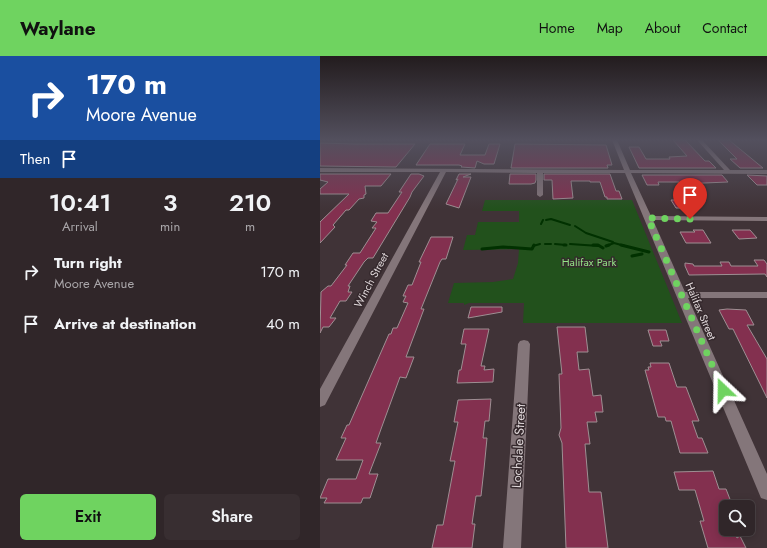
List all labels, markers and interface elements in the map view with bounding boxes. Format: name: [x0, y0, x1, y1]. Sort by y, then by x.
text: Waylane: [20, 15, 96, 42]
text: Home: [539, 18, 575, 38]
text: Map: [597, 18, 623, 38]
text: About: [645, 18, 680, 38]
text: Contact: [702, 18, 747, 38]
text: 170 m: [86, 64, 167, 105]
icon: right: [20, 72, 72, 124]
text: Moore Avenue: [86, 102, 197, 128]
text: Then: [20, 148, 50, 170]
icon: arrive: [58, 148, 80, 170]
pin: [673, 178, 707, 219]
icon: arrive: [679, 184, 701, 206]
text: 10:41: [49, 185, 111, 220]
text: 3: [163, 185, 177, 220]
text: 210: [229, 185, 271, 220]
text: Arrival: [62, 217, 98, 236]
text: min: [160, 217, 180, 236]
text: m: [245, 217, 255, 236]
street label: Winch Street: [350, 249, 392, 310]
text: Turn right: [54, 252, 122, 274]
park label: Halifax Park: [562, 254, 616, 270]
icon: right: [20, 261, 42, 283]
text: 170 m: [260, 261, 300, 283]
text: Moore Avenue: [54, 274, 134, 293]
street label: Halifax Street: [682, 280, 720, 343]
icon: arrive: [20, 313, 42, 335]
text: Arrive at destination: [54, 313, 196, 335]
text: 40 m: [266, 313, 300, 335]
position arrow: [702, 369, 744, 411]
street label: Lochdale Street: [507, 403, 530, 489]
button: Exit: [20, 494, 156, 540]
button: Share: [164, 494, 300, 540]
map controls: [719, 500, 755, 536]
button: search: [719, 500, 755, 536]

